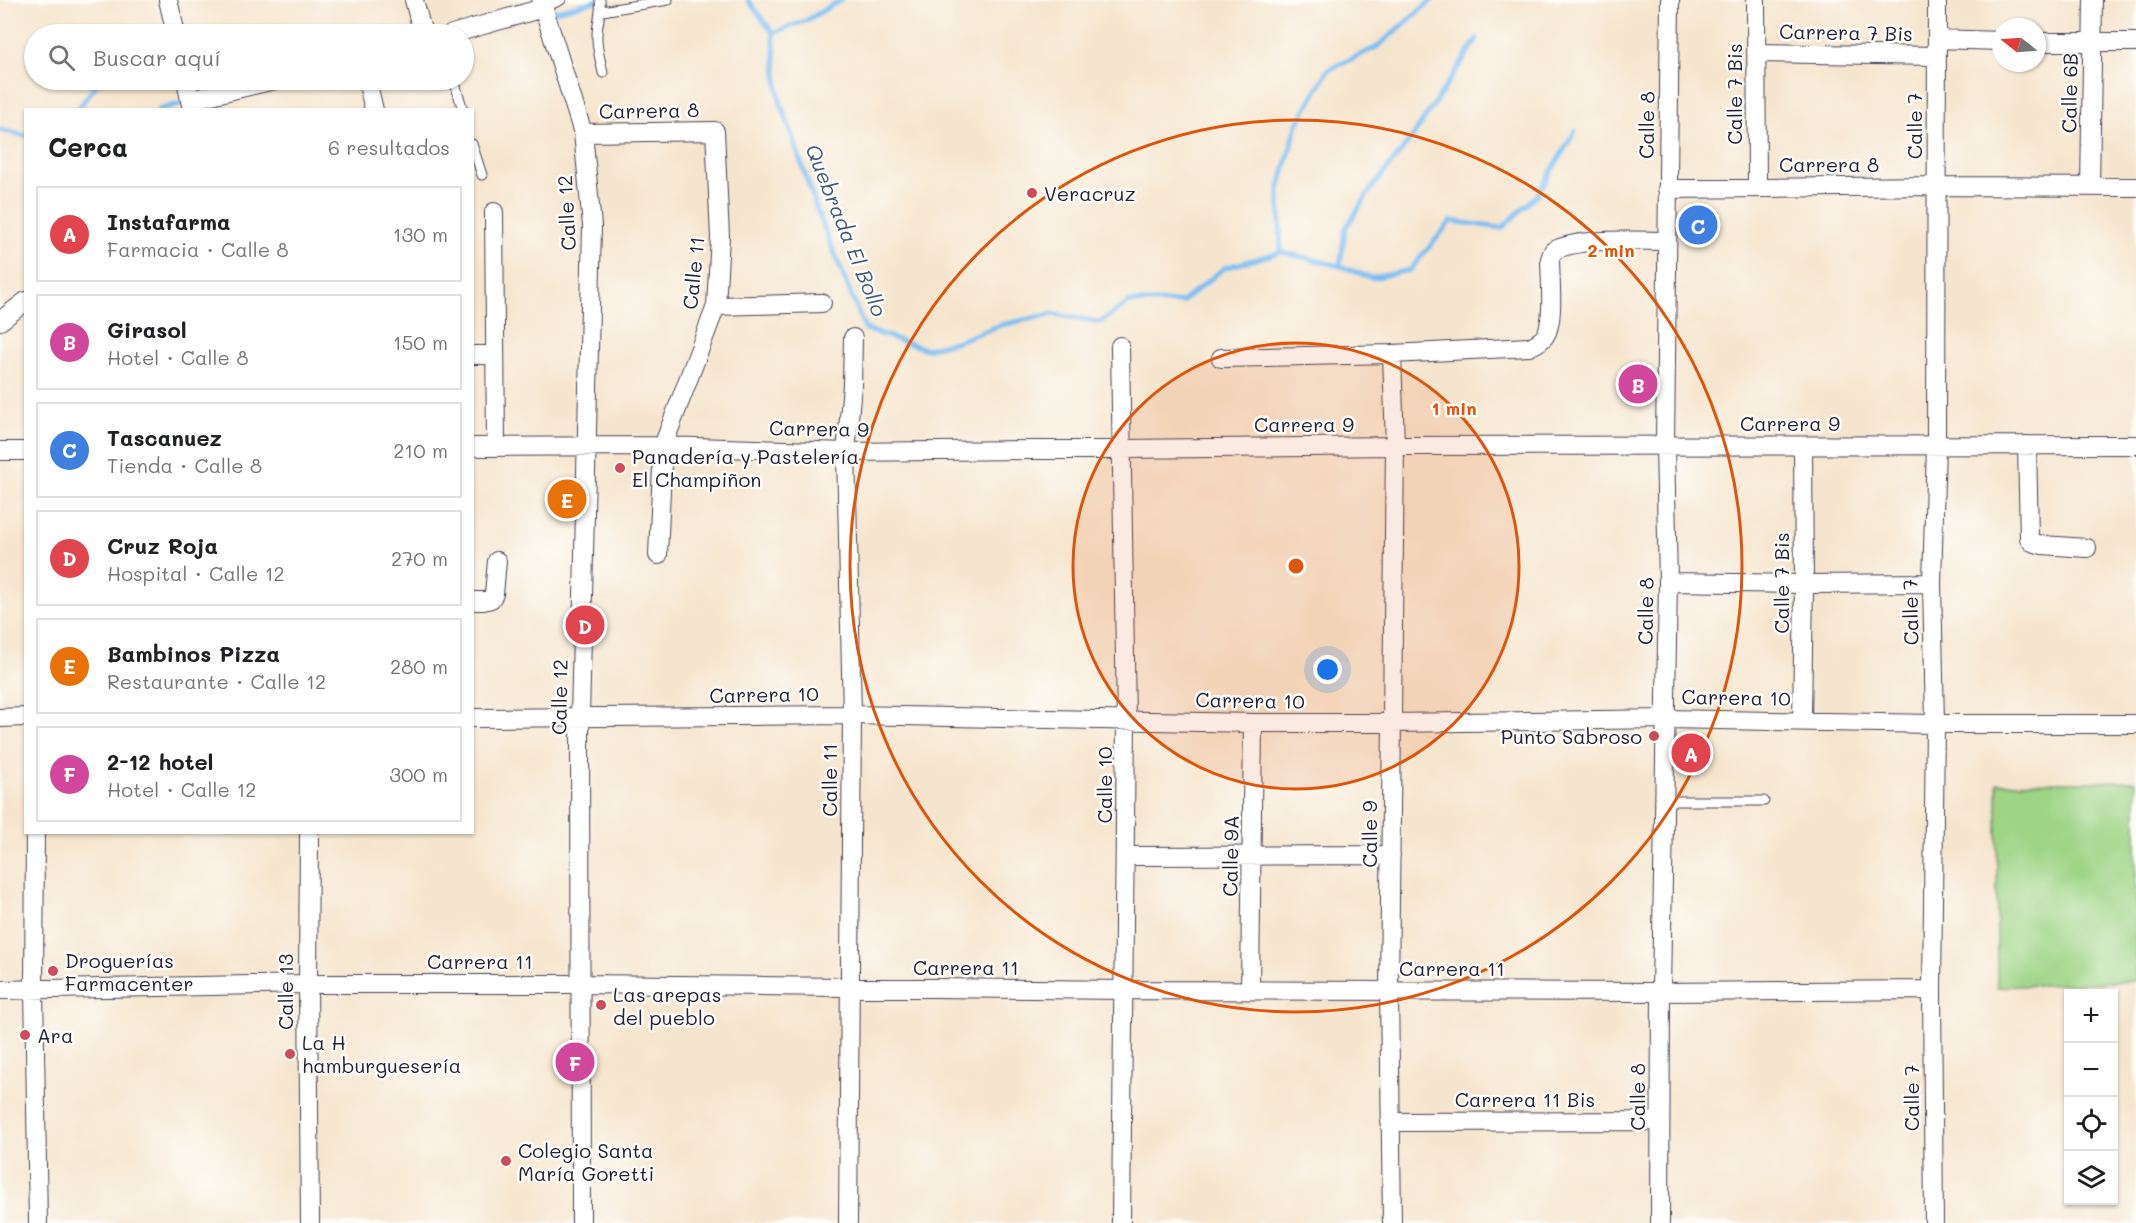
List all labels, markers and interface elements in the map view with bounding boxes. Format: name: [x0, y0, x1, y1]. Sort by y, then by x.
street label: Carrera 7 Bis: [1779, 18, 1913, 46]
north arrow: [1992, 18, 2046, 72]
search box: [24, 24, 474, 90]
icon: search: [45, 41, 78, 74]
text: Buscar aquí: [93, 43, 221, 72]
street label: Calle 7 Bis: [1721, 43, 1747, 145]
street label: Calle 6B: [2055, 53, 2083, 133]
street label: Calle 8: [1632, 91, 1660, 159]
street label: Calle 7: [1901, 93, 1927, 159]
street label: Carrera 8: [599, 96, 699, 124]
text: Cerca: [48, 130, 128, 164]
text: 6 resultados: [328, 134, 450, 160]
water label: Quebrada El Bollo: [800, 140, 894, 320]
street label: Carrera 8: [1779, 151, 1879, 177]
street label: Calle 12: [551, 175, 581, 251]
place label: Veracruz: [1044, 180, 1136, 206]
marker: Veracruz: [1025, 186, 1039, 200]
pin: C: [1678, 202, 1718, 248]
text: Instafarma: [107, 207, 231, 236]
text: A: [63, 221, 76, 247]
text: 130 m: [393, 221, 448, 247]
street label: Calle 11: [676, 235, 710, 311]
text: Farmacia · Calle 8: [107, 236, 289, 262]
text: 2 min: [1587, 238, 1635, 262]
text: Girasol: [107, 315, 187, 344]
text: B: [63, 329, 76, 355]
text: 150 m: [393, 329, 448, 355]
text: Hotel · Calle 8: [107, 344, 249, 370]
pin: B: [1618, 362, 1658, 406]
text: 1 min: [1431, 396, 1477, 420]
street label: Carrera 9: [1740, 410, 1840, 436]
street label: Carrera 9: [1254, 411, 1354, 437]
street label: Carrera 9: [769, 414, 869, 442]
text: Tascanuez: [107, 423, 222, 452]
text: C: [62, 437, 77, 463]
text: 210 m: [393, 437, 448, 463]
place label: Panadería y Pastelería El Champiñon: [632, 443, 859, 492]
text: Tienda · Calle 8: [107, 452, 262, 478]
marker: Panadería y Pastelería El Champiñon: [613, 461, 627, 475]
pin: E: [548, 476, 586, 522]
text: Cruz Roja: [107, 531, 218, 560]
street label: Calle 7 Bis: [1768, 532, 1794, 634]
text: D: [62, 545, 77, 571]
text: 270 m: [391, 545, 448, 571]
centre of rings: [1286, 556, 1306, 576]
text: Hospital · Calle 12: [107, 560, 285, 586]
street label: Calle 8: [1631, 577, 1659, 645]
street label: Calle 7: [1896, 578, 1924, 646]
pin: D: [566, 602, 604, 648]
text: Bambinos Pizza: [107, 639, 280, 668]
text: E: [63, 653, 76, 679]
text: 280 m: [390, 653, 448, 679]
your location: [1313, 655, 1342, 684]
street label: Calle 12: [545, 659, 573, 735]
text: Restaurante · Calle 12: [107, 668, 326, 694]
street label: Carrera 10: [709, 680, 819, 708]
street label: Carrera 10: [1681, 683, 1791, 711]
street label: Carrera 10: [1195, 686, 1305, 714]
place label: Punto Sabroso: [1501, 723, 1642, 749]
marker: Punto Sabroso: [1647, 729, 1661, 743]
pin: A: [1672, 730, 1710, 776]
street label: Calle 11: [816, 743, 842, 817]
text: 2-12 hotel: [107, 747, 214, 776]
street label: Calle 10: [1091, 747, 1117, 823]
text: F: [63, 761, 76, 787]
text: 300 m: [389, 761, 448, 787]
text: Hotel · Calle 12: [107, 776, 256, 802]
street label: Calle 9: [1356, 800, 1382, 868]
street label: Calle 9A: [1216, 815, 1244, 897]
place label: Droguerías Farmacenter: [65, 947, 194, 996]
street label: Carrera 11: [427, 948, 533, 974]
street label: Calle 13: [272, 954, 298, 1030]
street label: Carrera 11: [913, 954, 1019, 980]
street label: Carrera 11: [1399, 955, 1505, 981]
marker: Droguerías Farmacenter: [46, 964, 60, 978]
place label: Las arepas del pueblo: [613, 981, 722, 1030]
map controls: [2064, 989, 2118, 1205]
button: +: [2064, 989, 2118, 1043]
marker: Las arepas del pueblo: [594, 998, 608, 1012]
place label: Ara: [37, 1022, 73, 1048]
marker: Ara: [18, 1028, 32, 1042]
place label: La H hamburguesería: [302, 1029, 461, 1078]
pin: F: [556, 1040, 594, 1084]
button: −: [2064, 1043, 2118, 1097]
marker: La H hamburguesería: [283, 1047, 297, 1061]
street label: Calle 8: [1624, 1063, 1650, 1131]
street label: Calle 7: [1898, 1065, 1924, 1131]
street label: Carrera 11 Bis: [1455, 1086, 1595, 1112]
button: locate: [2064, 1097, 2118, 1151]
place label: Colegio Santa María Goretti: [518, 1137, 654, 1186]
button: layers: [2064, 1151, 2118, 1205]
marker: Colegio Santa María Goretti: [499, 1154, 513, 1168]

